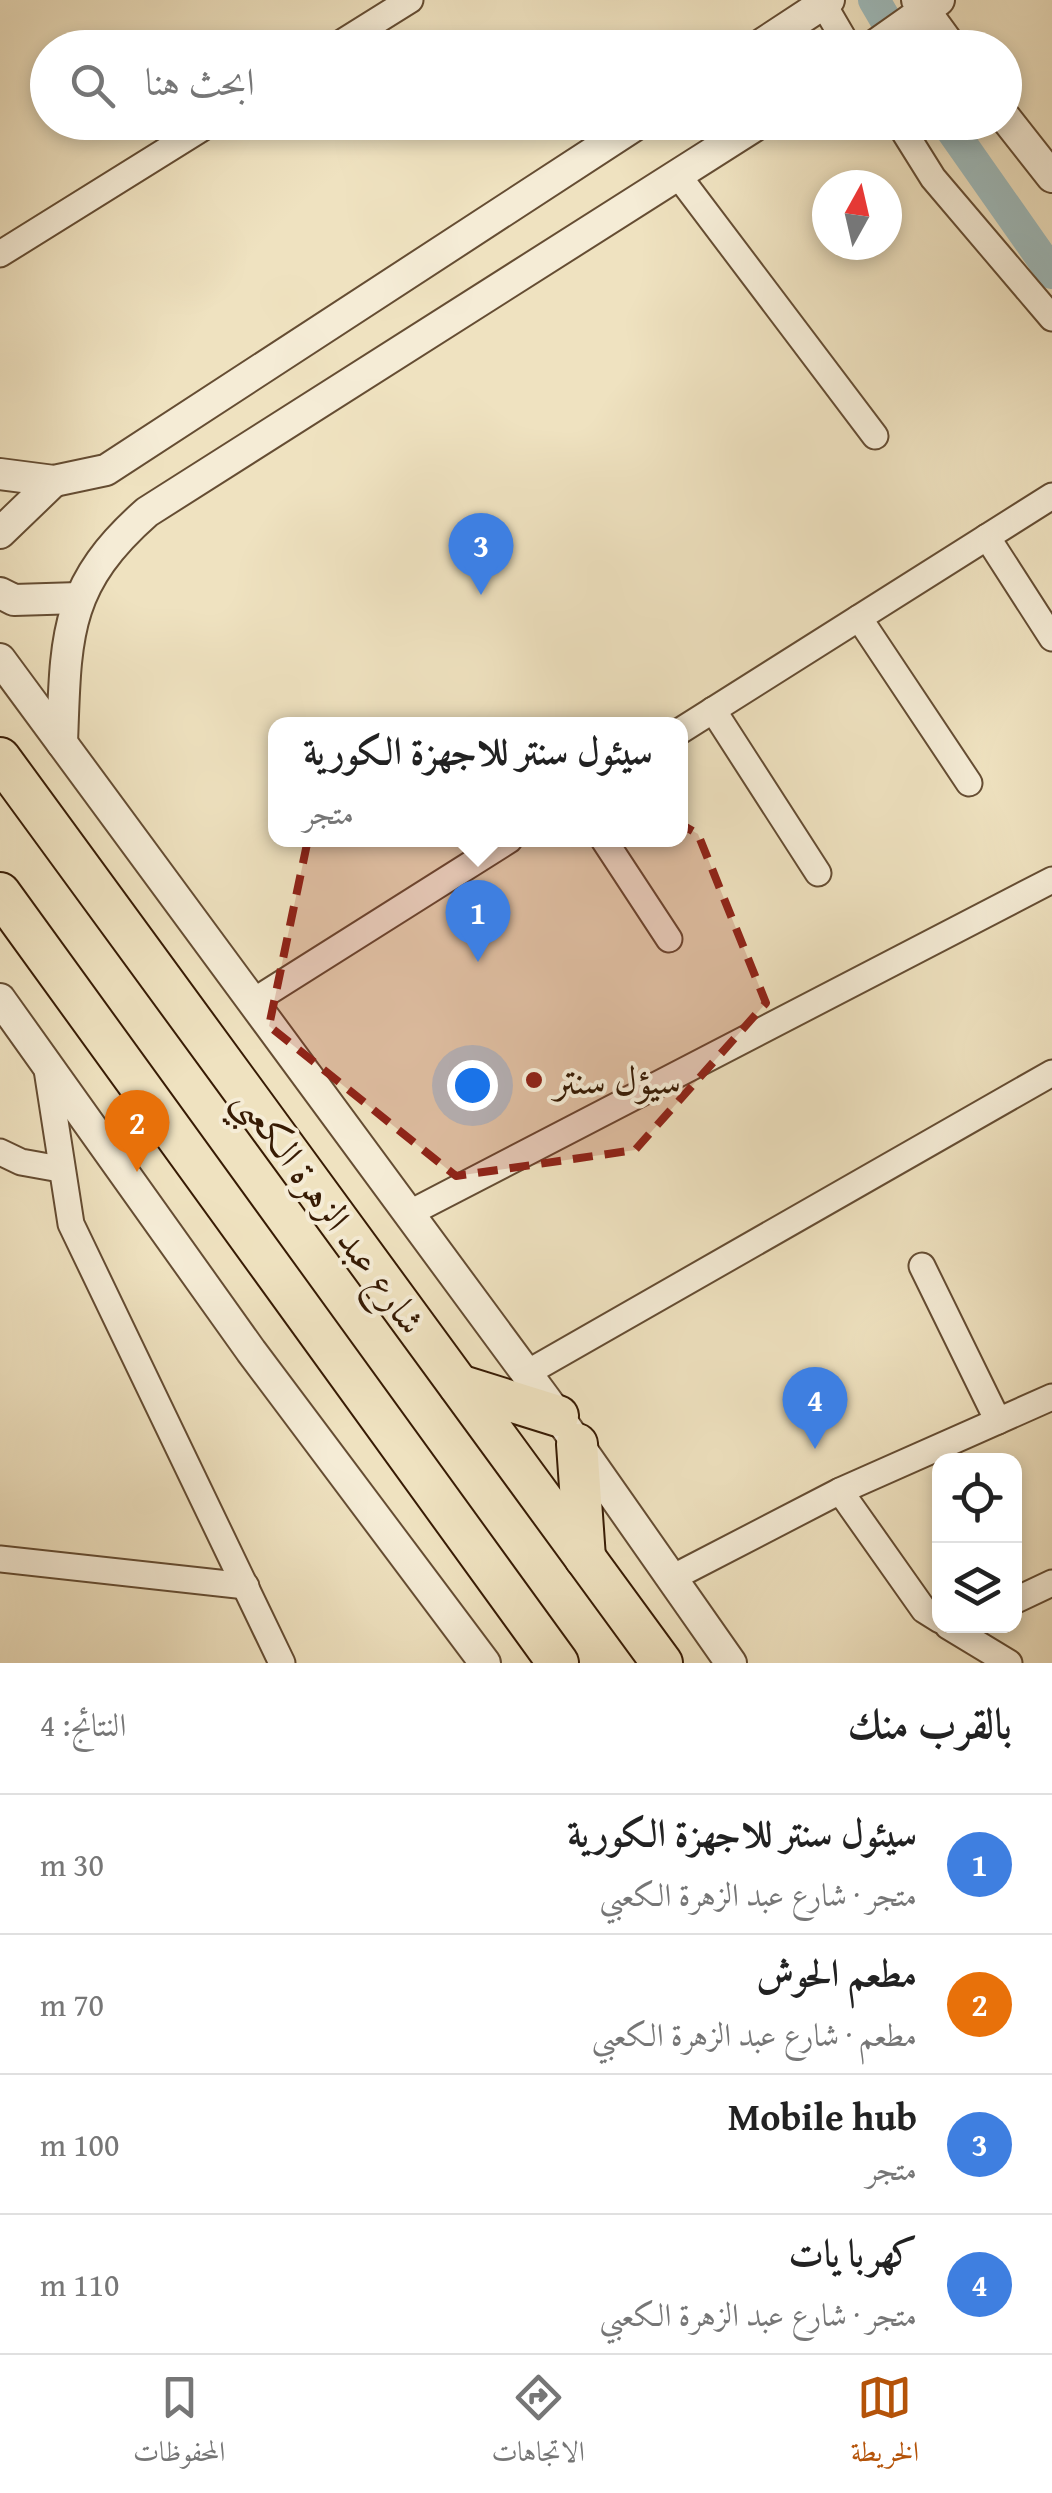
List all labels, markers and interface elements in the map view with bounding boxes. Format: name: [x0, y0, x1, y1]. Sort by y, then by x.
search box: [30, 30, 1022, 140]
text: ابحث هنا: [145, 53, 255, 109]
icon: search: [65, 58, 120, 113]
north arrow: [812, 170, 902, 260]
pin: 3: [448, 512, 514, 595]
popup: [268, 717, 688, 847]
text: سيئول سنتر للاجهزة الكورية: [303, 722, 653, 778]
text: متجر: [303, 789, 354, 836]
pin: 1: [446, 880, 510, 962]
place label: سيؤل سنتر: [550, 1052, 681, 1108]
your location: [447, 1060, 498, 1111]
marker: سيؤل سنتر: [523, 1069, 545, 1091]
street label: شارع عبد الزهرة الكعبي: [215, 1075, 440, 1351]
pin: 2: [104, 1090, 170, 1172]
pin: 4: [782, 1366, 848, 1449]
map controls: [932, 1453, 1022, 1633]
button: locate: [932, 1453, 1022, 1543]
button: layers: [932, 1543, 1022, 1633]
text: بالقرب منك: [848, 1692, 1012, 1753]
text: النتائج: 4: [40, 1701, 126, 1748]
text: سيئول سنتر للاجهزة الكورية: [567, 1804, 917, 1860]
text: 30 m: [40, 1841, 104, 1888]
text: 1: [971, 1841, 988, 1888]
text: متجر · شارع عبد الزهرة الكعبي: [599, 1871, 917, 1918]
text: مطعم الحوش: [756, 1944, 917, 2000]
text: 70 m: [40, 1981, 104, 2028]
text: 2: [971, 1981, 988, 2028]
text: مطعم · شارع عبد الزهرة الكعبي: [592, 2011, 917, 2058]
text: Mobile hub: [728, 2088, 917, 2144]
text: 100 m: [40, 2121, 119, 2168]
text: 3: [971, 2121, 988, 2168]
text: متجر: [866, 2145, 917, 2192]
text: كهربا يات: [789, 2224, 917, 2280]
text: 110 m: [40, 2261, 119, 2308]
text: 4: [971, 2261, 988, 2308]
text: متجر · شارع عبد الزهرة الكعبي: [599, 2291, 917, 2338]
tab: المحفوظات: [133, 2370, 225, 2479]
tab: الاتجاهات: [491, 2370, 585, 2479]
tab: الخريطة: [851, 2370, 919, 2479]

